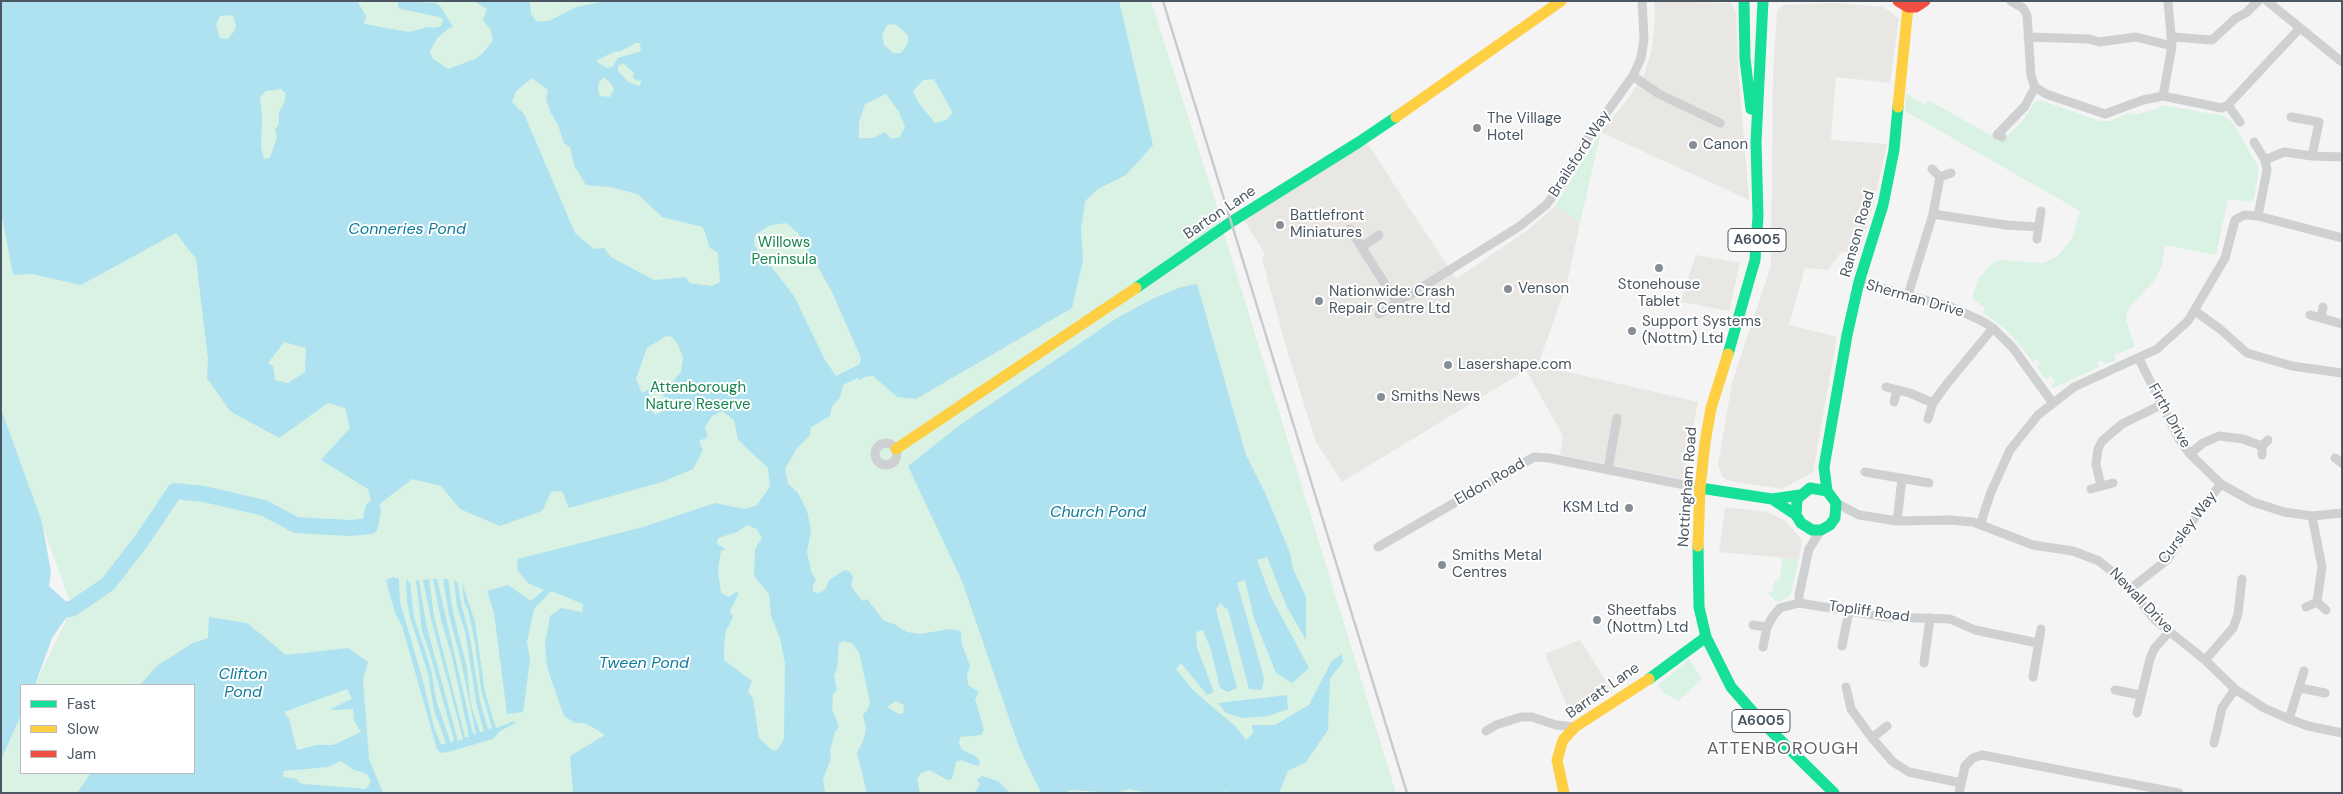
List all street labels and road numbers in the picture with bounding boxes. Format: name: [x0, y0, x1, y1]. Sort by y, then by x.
street label: Brailsford Way: [1545, 107, 1615, 201]
street label: Barton Lane: [1181, 182, 1259, 244]
street label: Ranson Road: [1837, 189, 1879, 279]
road number: A6005: [1728, 228, 1786, 252]
street label: Sherman Drive: [1864, 276, 1966, 322]
street label: Firth Drive: [2144, 381, 2194, 451]
street label: Nottingham Road: [1675, 426, 1701, 548]
street label: Eldon Road: [1452, 455, 1528, 509]
street label: Cursley Way: [2155, 488, 2221, 568]
street label: Newall Drive: [2105, 564, 2177, 638]
street label: Topliff Road: [1827, 597, 1911, 627]
street label: Barratt Lane: [1563, 659, 1643, 723]
road number: A6005: [1732, 709, 1790, 732]

